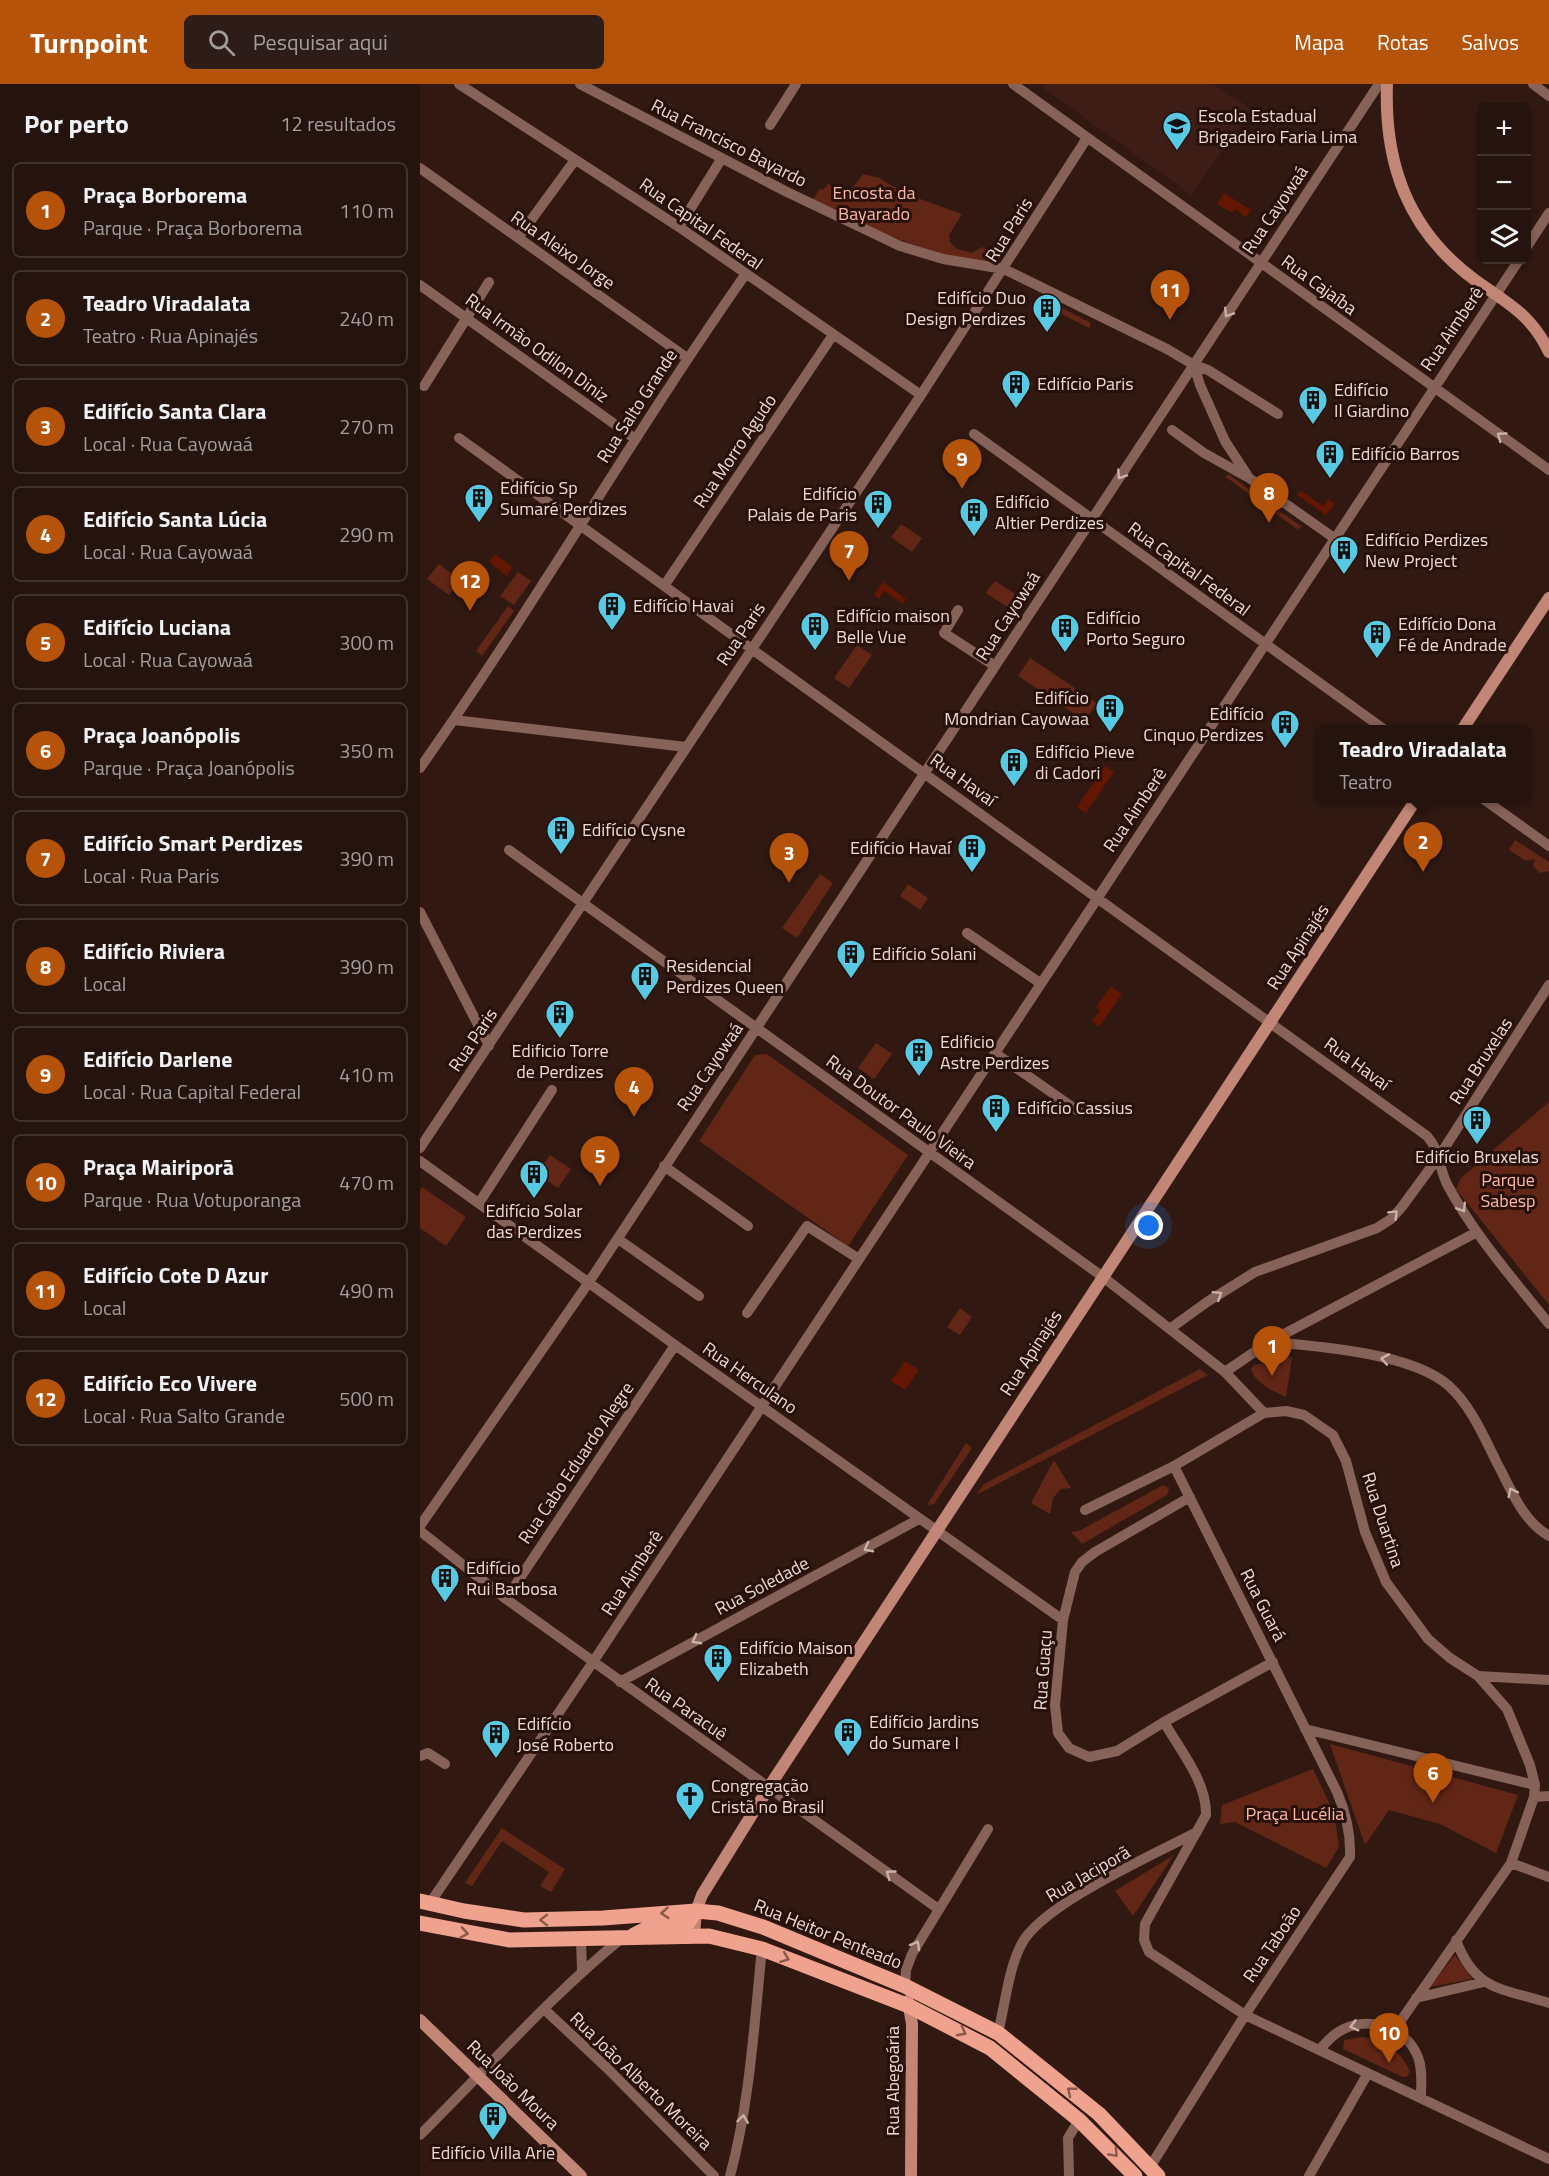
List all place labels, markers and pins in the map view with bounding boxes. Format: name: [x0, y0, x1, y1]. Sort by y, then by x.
place label: Escola Estadual Brigadeiro Faria Lima: [1198, 102, 1357, 150]
school or university icon: Escola Estadual Brigadeiro Faria Lima: [1161, 110, 1193, 152]
pin: 11: [1150, 270, 1190, 320]
place label: Edifício Duo Design Perdizes: [905, 284, 1026, 332]
building icon: Edifício Duo Design Perdizes: [1031, 292, 1063, 334]
building icon: Edifício Paris: [1000, 368, 1032, 410]
place label: Edifício Paris: [1037, 370, 1134, 397]
place label: Edifício Il Giardino: [1334, 376, 1409, 424]
building icon: Edifício Il Giardino: [1297, 384, 1329, 426]
building icon: Edifício Barros: [1314, 438, 1346, 480]
pin: 9: [942, 440, 982, 489]
place label: Edifício Barros: [1351, 440, 1460, 467]
place label: Edifício Sp Sumaré Perdizes: [500, 474, 627, 522]
pin: 8: [1250, 474, 1288, 523]
place label: Edifício Palais de Paris: [747, 480, 857, 528]
building icon: Edifício Sp Sumaré Perdizes: [463, 482, 495, 524]
building icon: Edifício Palais de Paris: [862, 488, 894, 530]
place label: Edifício Altier Perdizes: [995, 488, 1104, 536]
building icon: Edifício Altier Perdizes: [958, 496, 990, 538]
place label: Edifício Perdizes New Project: [1365, 526, 1488, 574]
pin: 7: [830, 532, 868, 581]
building icon: Edifício Perdizes New Project: [1328, 534, 1360, 576]
pin: 12: [451, 562, 490, 611]
building icon: Edifício Havai: [596, 590, 628, 632]
place label: Edifício Havai: [633, 592, 734, 619]
place label: Edifício maison Belle Vue: [836, 602, 950, 650]
place label: Edifício Porto Seguro: [1086, 604, 1185, 652]
building icon: Edifício maison Belle Vue: [799, 610, 831, 652]
place label: Edifício Dona Fé de Andrade: [1398, 610, 1507, 658]
building icon: Edifício Porto Seguro: [1049, 612, 1081, 654]
building icon: Edifício Dona Fé de Andrade: [1361, 618, 1393, 660]
place label: Edifício Mondrian Cayowaa: [944, 684, 1089, 732]
building icon: Edifício Mondrian Cayowaa: [1094, 692, 1126, 734]
place label: Edifício Cinquo Perdizes: [1143, 700, 1264, 748]
building icon: Edifício Cinquo Perdizes: [1269, 708, 1301, 750]
place label: Edifício Pieve di Cadori: [1035, 738, 1135, 786]
building icon: Edifício Pieve di Cadori: [998, 746, 1030, 788]
building icon: Edifício Cysne: [545, 814, 577, 856]
place label: Edifício Cysne: [582, 816, 686, 843]
pin: 2: [1404, 822, 1442, 872]
building icon: Edifício Havaí: [956, 832, 988, 874]
pin: 3: [770, 834, 808, 883]
place label: Edifício Havaí: [850, 834, 953, 861]
building icon: Edifício Solani: [835, 938, 867, 980]
place label: Edifício Solani: [872, 940, 976, 967]
place label: Residencial Perdizes Queen: [666, 952, 784, 1000]
building icon: Residencial Perdizes Queen: [629, 960, 661, 1002]
building icon: Edificio Torre de Perdizes: [544, 998, 576, 1040]
place label: Edificio Astre Perdizes: [940, 1028, 1049, 1076]
building icon: Edificio Astre Perdizes: [903, 1036, 935, 1078]
place label: Edificio Torre de Perdizes: [511, 1037, 609, 1085]
pin: 4: [614, 1068, 654, 1117]
building icon: Edifício Cassius: [980, 1092, 1012, 1134]
place label: Edifício Cassius: [1017, 1094, 1133, 1121]
building icon: Edifício Bruxelas: [1461, 1104, 1493, 1146]
pin: 5: [580, 1136, 620, 1186]
place label: Edifício Bruxelas: [1415, 1143, 1539, 1170]
building icon: Edifício Solar das Perdizes: [518, 1158, 550, 1200]
place label: Edifício Solar das Perdizes: [485, 1197, 583, 1245]
pin: 1: [1252, 1326, 1292, 1376]
place label: Edifício Rui Barbosa: [466, 1554, 557, 1602]
building icon: Edifício Rui Barbosa: [429, 1562, 461, 1604]
place label: Edifício Maison Elizabeth: [739, 1634, 853, 1682]
building icon: Edifício Maison Elizabeth: [702, 1642, 734, 1684]
place label: Edifício Jardins do Sumare I: [869, 1708, 979, 1756]
place label: Edifício José Roberto: [517, 1710, 614, 1758]
building icon: Edifício Jardins do Sumare I: [832, 1716, 864, 1758]
building icon: Edifício José Roberto: [480, 1718, 512, 1760]
pin: 6: [1414, 1754, 1452, 1803]
place label: Congregação Cristã no Brasil: [711, 1772, 825, 1820]
church icon: Congregação Cristã no Brasil: [674, 1780, 706, 1822]
pin: 10: [1370, 2014, 1408, 2063]
building icon: Edifício Villa Arie: [477, 2100, 509, 2142]
place label: Edifício Villa Arie: [431, 2139, 555, 2166]

